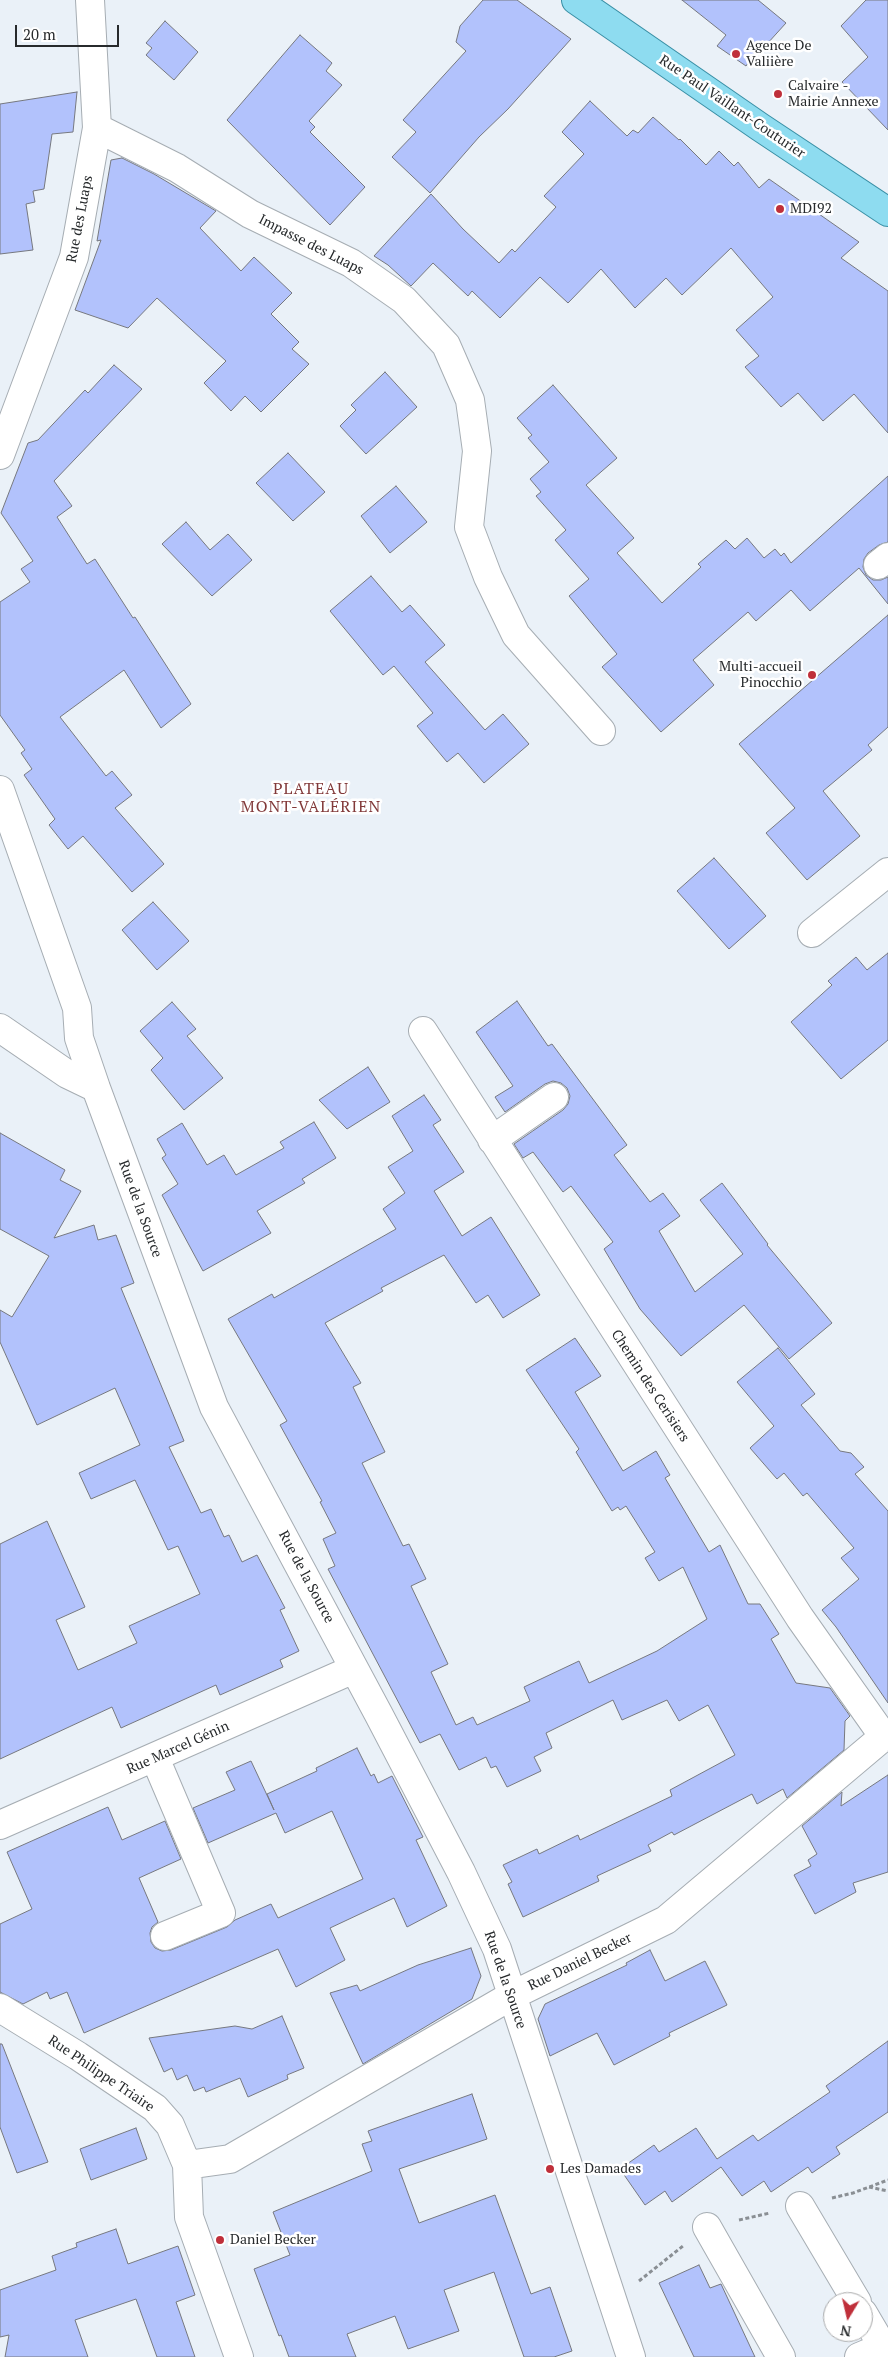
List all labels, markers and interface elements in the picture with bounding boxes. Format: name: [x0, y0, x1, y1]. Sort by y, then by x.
scale bar: [18, 15, 121, 47]
text: 20 m: [23, 24, 56, 44]
place label: Agence De Valiière: [746, 38, 811, 70]
marker: Agence De Valiière: [730, 48, 742, 60]
street label: Rue Paul Vaillant-Couturier: [656, 52, 808, 162]
place label: Calvaire - Mairie Annexe: [788, 78, 879, 110]
marker: Calvaire - Mairie Annexe: [772, 88, 784, 100]
street label: Rue des Luaps: [63, 174, 97, 264]
place label: MDI92: [790, 201, 832, 217]
marker: MDI92: [774, 203, 786, 215]
street label: Impasse des Luaps: [256, 211, 366, 279]
place label: Multi-accueil Pinocchio: [719, 659, 802, 692]
marker: Multi-accueil Pinocchio: [806, 669, 818, 681]
district label: PLATEAU MONT-VALÉRIEN: [239, 779, 383, 817]
street label: Rue de la Source: [115, 1158, 165, 1260]
street label: Chemin des Cerisiers: [607, 1327, 693, 1445]
street label: Rue de la Source: [275, 1528, 337, 1626]
street label: Rue Marcel Génin: [124, 1718, 232, 1778]
street label: Rue de la Source: [480, 1929, 530, 2031]
street label: Rue Daniel Becker: [525, 1930, 635, 1994]
street label: Rue Philippe Triaire: [45, 2032, 157, 2116]
place label: Les Damades: [560, 2161, 641, 2177]
marker: Les Damades: [544, 2163, 556, 2175]
place label: Daniel Becker: [230, 2232, 316, 2248]
marker: Daniel Becker: [214, 2234, 226, 2246]
north arrow: [823, 2292, 873, 2342]
text: N: [839, 2321, 852, 2342]

